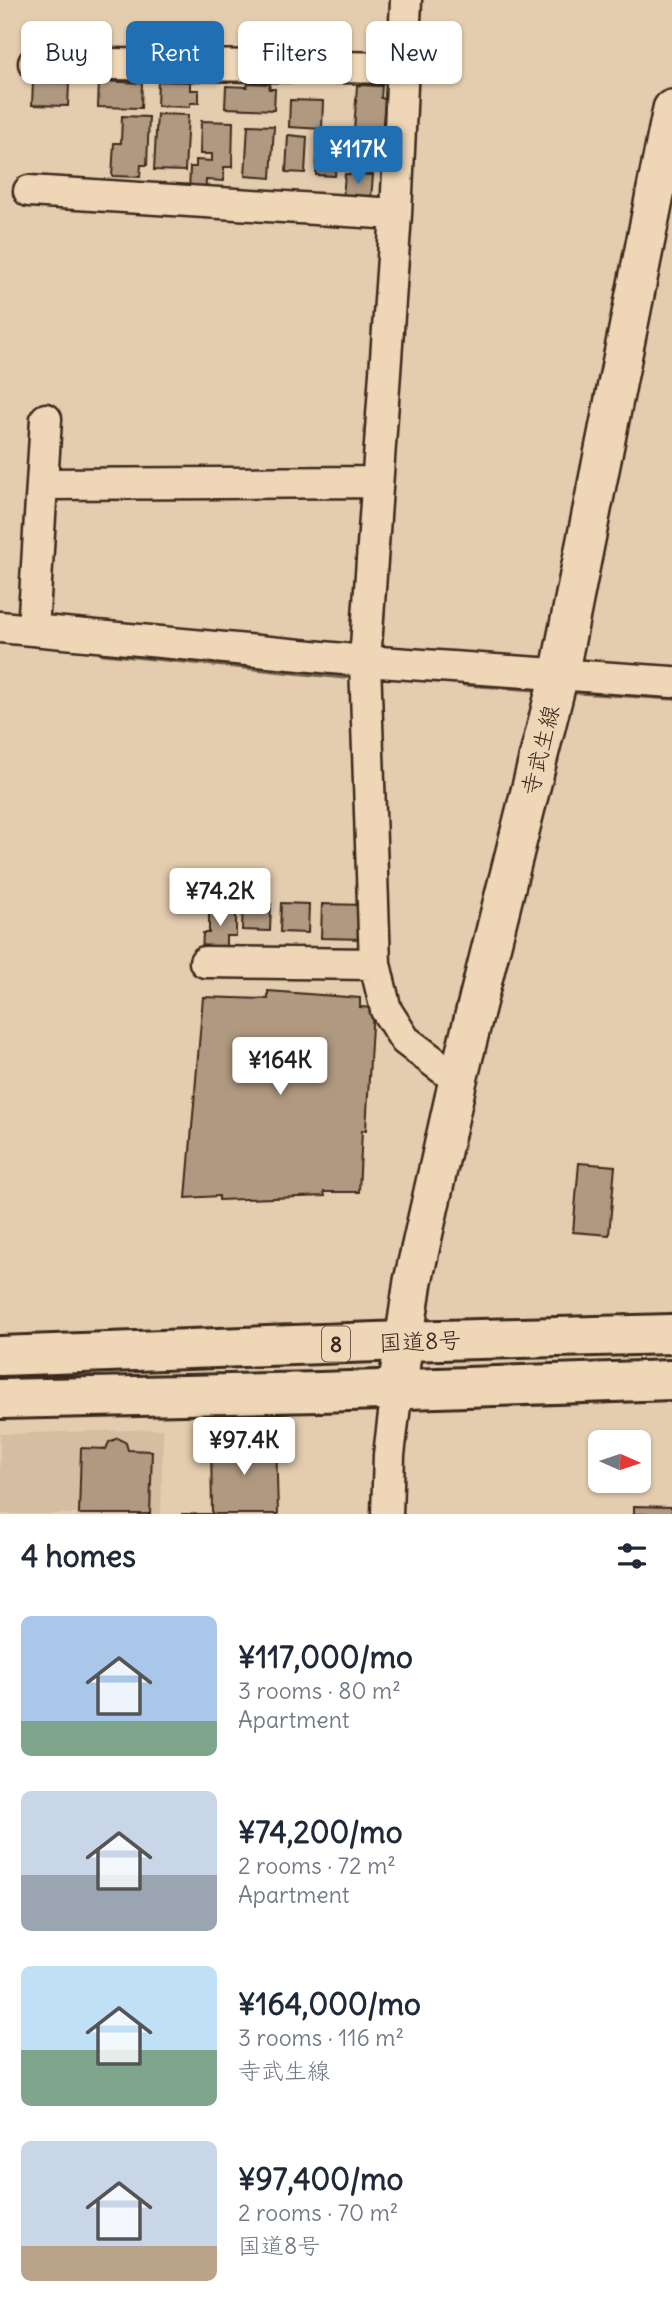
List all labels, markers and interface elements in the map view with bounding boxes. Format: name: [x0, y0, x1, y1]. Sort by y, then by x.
chip: Buy: [21, 21, 112, 84]
chip: Rent: [126, 21, 224, 84]
chip: Filters: [238, 21, 352, 84]
chip: New: [366, 21, 462, 84]
pin: ¥117K: [309, 127, 407, 186]
text: ¥117K: [329, 134, 387, 163]
street label: 寺武生線: [515, 702, 565, 798]
pin: ¥74.2K: [163, 869, 277, 928]
text: ¥74.2K: [185, 876, 255, 905]
pin: ¥164K: [231, 1038, 329, 1097]
text: ¥164K: [248, 1045, 312, 1074]
street label: 国道8号: [378, 1325, 462, 1357]
road number: 8: [322, 1326, 350, 1362]
pin: ¥97.4K: [187, 1418, 301, 1477]
text: ¥97.4K: [209, 1425, 279, 1454]
north arrow: [588, 1430, 651, 1493]
map controls: [588, 1430, 651, 1493]
text: 4 homes: [21, 1537, 136, 1575]
icon: filters: [613, 1537, 651, 1575]
text: ¥117,000/mo: [238, 1638, 413, 1676]
icon: home: [77, 1644, 161, 1728]
text: 3 rooms · 80 m²: [238, 1676, 401, 1705]
text: Apartment: [238, 1705, 350, 1734]
text: ¥74,200/mo: [238, 1813, 403, 1851]
icon: home: [77, 1819, 161, 1903]
text: 2 rooms · 72 m²: [238, 1851, 396, 1880]
text: Apartment: [238, 1880, 350, 1909]
text: ¥164,000/mo: [238, 1985, 421, 2023]
icon: home: [77, 1994, 161, 2078]
text: 3 rooms · 116 m²: [238, 2023, 404, 2052]
text: 寺武生線: [238, 2056, 330, 2085]
text: ¥97,400/mo: [238, 2160, 403, 2198]
icon: home: [77, 2169, 161, 2253]
text: 2 rooms · 70 m²: [238, 2198, 398, 2227]
text: 国道8号: [238, 2231, 320, 2260]

